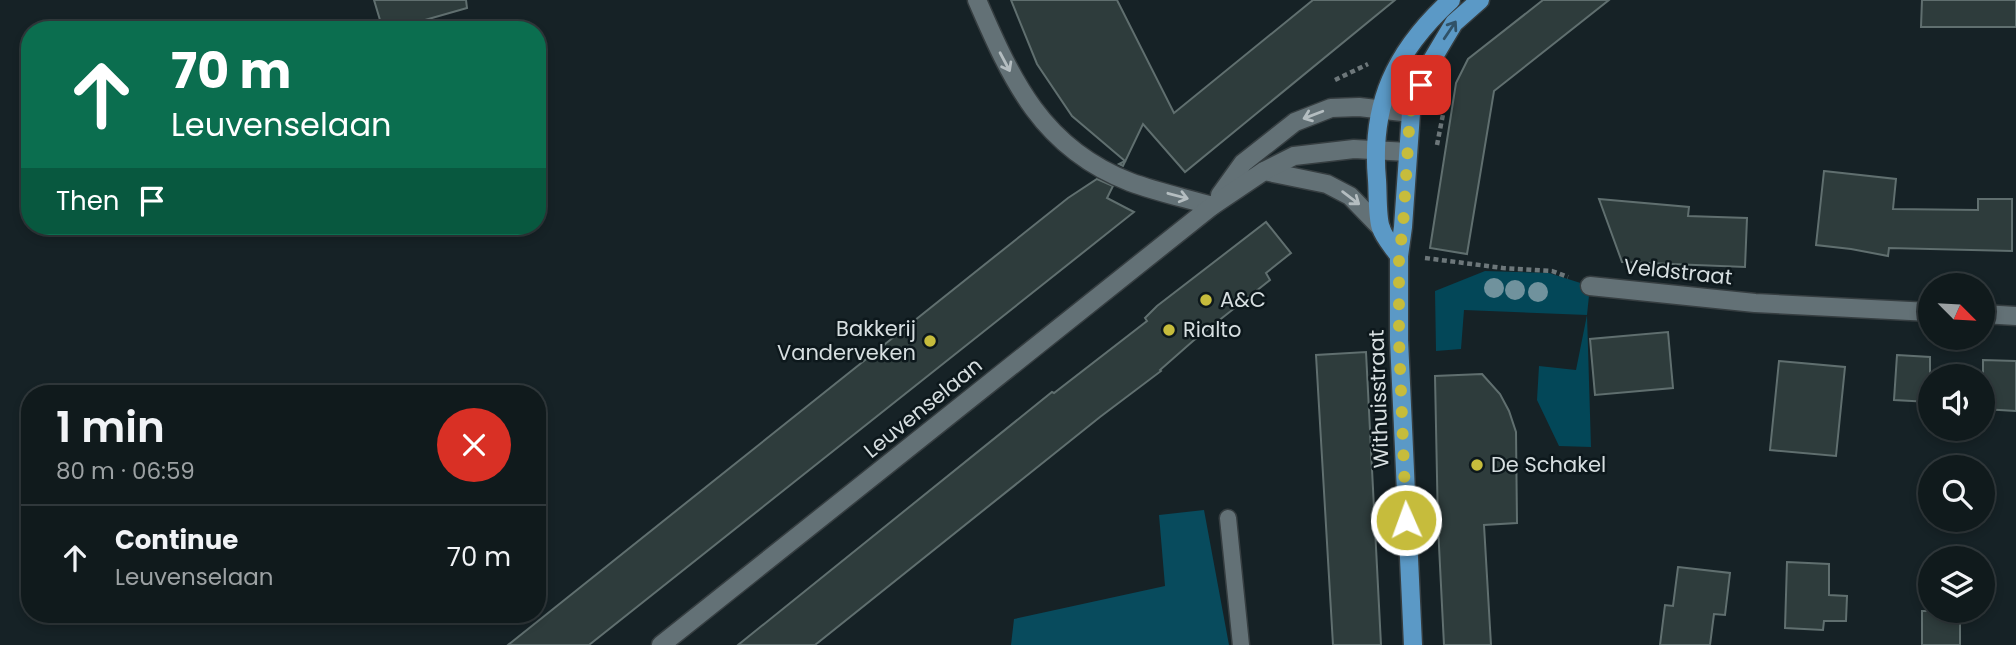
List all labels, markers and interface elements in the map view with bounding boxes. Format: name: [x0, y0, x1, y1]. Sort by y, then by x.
one-way arrow: [1443, 21, 1457, 40]
text: 70 m: [171, 37, 291, 105]
icon: ahead: [56, 49, 147, 140]
one-way arrow: [999, 51, 1012, 72]
pin: [1391, 55, 1451, 115]
icon: arrive: [1402, 66, 1440, 104]
text: Leuvenselaan: [171, 102, 392, 147]
one-way arrow: [1302, 110, 1324, 122]
icon: arrive: [133, 182, 171, 220]
text: Then: [56, 183, 119, 219]
one-way arrow: [1166, 190, 1189, 203]
one-way arrow: [1341, 191, 1359, 206]
street label: Veldstraat: [1622, 251, 1734, 292]
north arrow: [1918, 273, 1995, 350]
map controls: [1918, 273, 1995, 623]
place label: A&C: [1220, 285, 1266, 314]
marker: A&C: [1198, 292, 1214, 308]
place label: Bakkerij Vanderveken: [777, 314, 916, 367]
place label: Rialto: [1183, 315, 1241, 344]
marker: Rialto: [1161, 322, 1177, 338]
street label: Withuisstraat: [1362, 329, 1395, 469]
marker: Bakkerij Vanderveken: [922, 333, 938, 349]
street label: Leuvenselaan: [857, 351, 988, 464]
button: sound: [1918, 364, 1995, 441]
text: 1 min: [56, 398, 165, 457]
button: close: [437, 408, 511, 482]
place label: De Schakel: [1491, 450, 1606, 479]
text: 80 m · 06:59: [56, 455, 195, 487]
button: search: [1918, 455, 1995, 532]
marker: De Schakel: [1469, 457, 1485, 473]
position arrow: [1369, 483, 1443, 557]
text: Continue: [115, 522, 238, 558]
icon: ahead: [56, 539, 94, 577]
text: 70 m: [447, 539, 511, 575]
button: layers: [1918, 546, 1995, 623]
text: Leuvenselaan: [115, 561, 274, 593]

